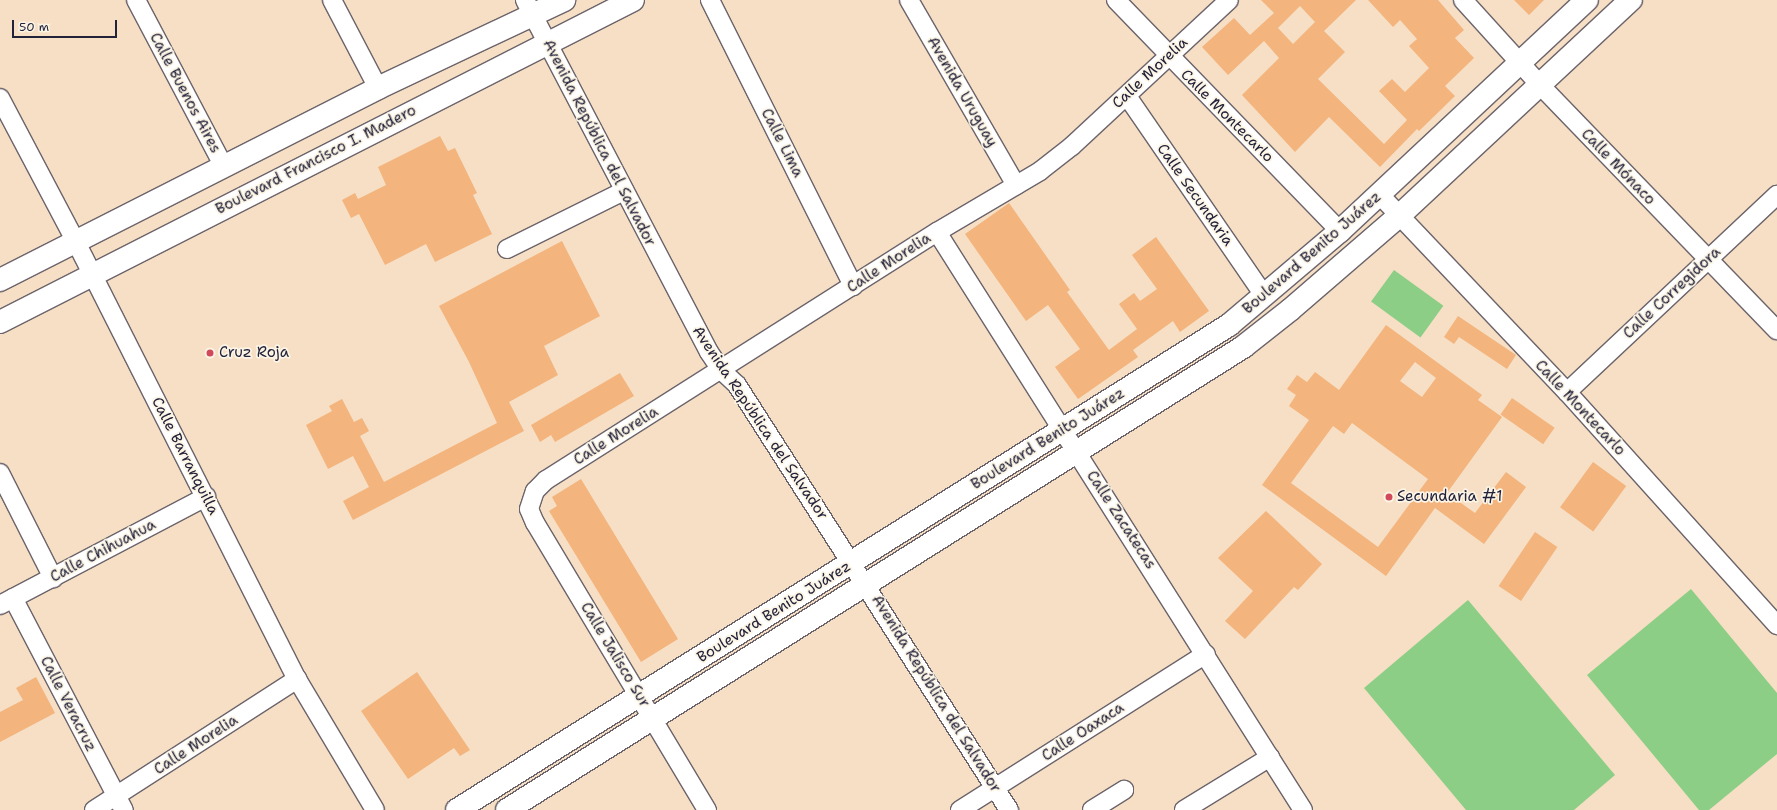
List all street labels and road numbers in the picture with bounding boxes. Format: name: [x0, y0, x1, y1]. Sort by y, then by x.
street label: Calle Buenos Aires: [146, 30, 224, 156]
street label: Avenida Uruguay: [923, 34, 1001, 150]
street label: Calle Morelia: [1109, 34, 1191, 112]
street label: Avenida República del Salvador: [539, 37, 659, 249]
street label: Calle Montecarlo: [1177, 66, 1277, 166]
street label: Boulevard Francisco I. Madero: [213, 101, 419, 219]
street label: Calle Lima: [757, 106, 807, 180]
street label: Calle Mónaco: [1577, 125, 1659, 209]
street label: Calle Secundaria: [1153, 140, 1237, 250]
street label: Boulevard Benito Juárez: [1239, 188, 1385, 318]
street label: Calle Morelia: [844, 229, 934, 297]
street label: Calle Corregidora: [1620, 243, 1724, 343]
street label: Avenida República del Salvador: [688, 323, 832, 523]
street label: Calle Montecarlo: [1531, 356, 1629, 460]
street label: Boulevard Benito Juárez: [968, 384, 1128, 494]
street label: Calle Barranquilla: [148, 394, 222, 518]
street label: Calle Morelia: [570, 403, 662, 469]
street label: Calle Zacatecas: [1083, 467, 1159, 573]
street label: Calle Chihuahua: [47, 516, 159, 586]
street label: Boulevard Benito Juárez: [694, 557, 854, 667]
street label: Avenida República del Salvador: [868, 592, 1004, 796]
street label: Calle Jalisco Sur: [577, 599, 653, 711]
street label: Calle Veracruz: [36, 653, 100, 755]
street label: Calle Oaxaca: [1038, 699, 1128, 765]
street label: Calle Morelia: [151, 711, 241, 779]

